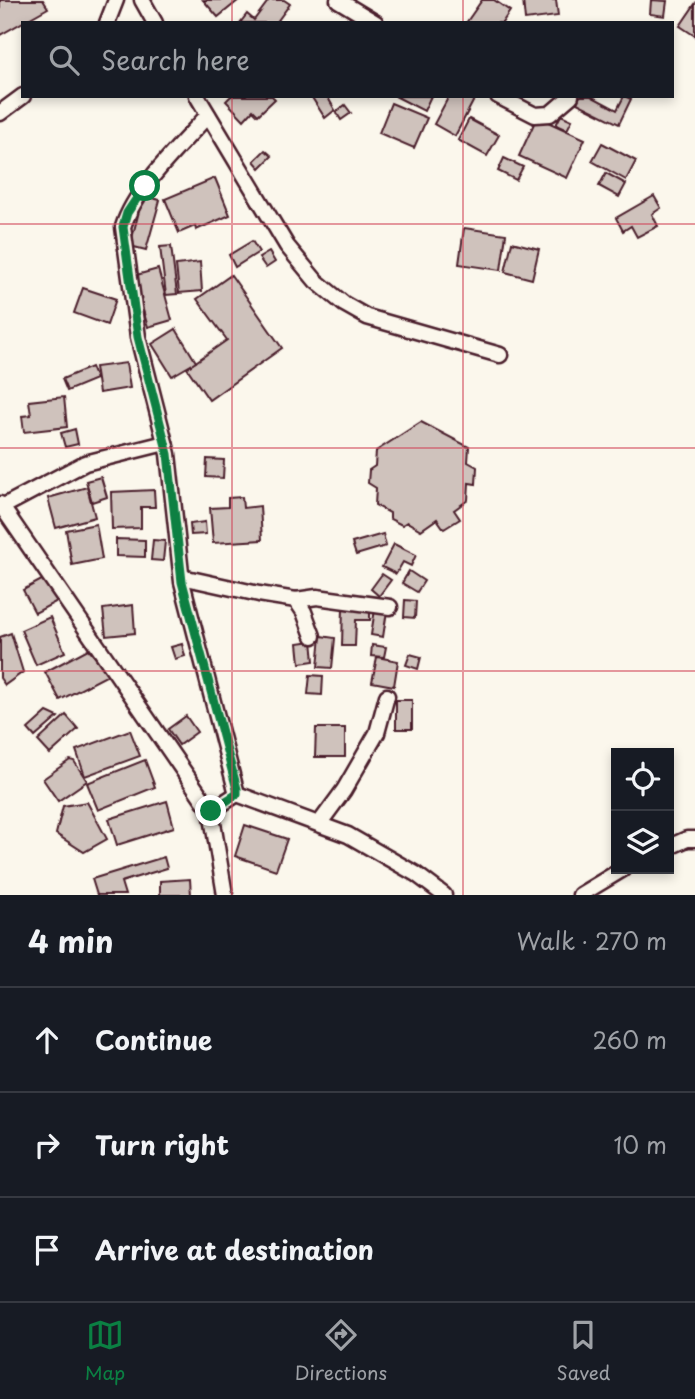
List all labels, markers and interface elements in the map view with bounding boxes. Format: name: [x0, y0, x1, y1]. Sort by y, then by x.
search box: [21, 21, 674, 98]
text: Search here: [101, 40, 250, 79]
icon: search: [45, 41, 83, 79]
route start: [129, 170, 160, 201]
map controls: [611, 748, 674, 874]
button: locate: [611, 748, 674, 811]
route end: [195, 795, 226, 826]
button: layers: [611, 811, 674, 874]
text: 4 min: [28, 918, 114, 963]
text: Walk · 270 m: [517, 923, 667, 958]
text: Continue: [95, 1020, 212, 1059]
icon: ahead: [28, 1021, 66, 1059]
text: 260 m: [592, 1022, 667, 1057]
text: Turn right: [95, 1125, 229, 1164]
icon: right: [28, 1126, 66, 1164]
text: 10 m: [613, 1127, 667, 1162]
text: Arrive at destination: [95, 1230, 374, 1269]
icon: arrive: [28, 1231, 66, 1269]
tab: Map: [85, 1316, 125, 1386]
tab: Directions: [295, 1316, 387, 1386]
tab: Saved: [556, 1316, 610, 1386]

